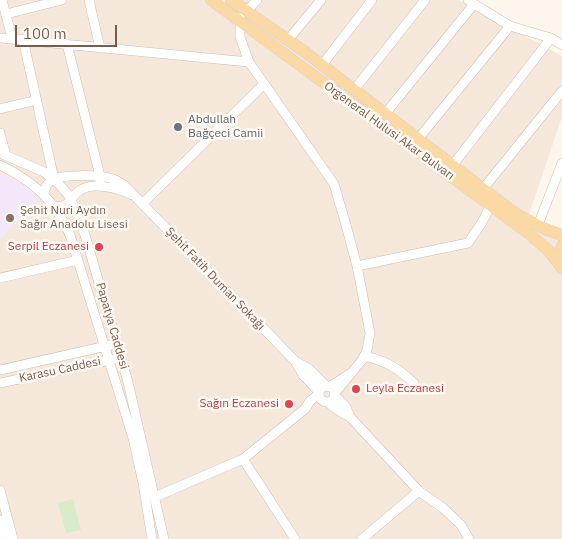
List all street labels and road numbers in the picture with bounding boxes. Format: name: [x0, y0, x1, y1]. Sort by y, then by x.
street label: Orgeneral Hulusi Akar Bulvarı: [321, 79, 457, 183]
street label: Şehit Fatih Duman Sokağı: [162, 225, 268, 333]
street label: Papatya Caddesi: [93, 281, 131, 371]
street label: Karasu Caddesi: [18, 354, 102, 386]

